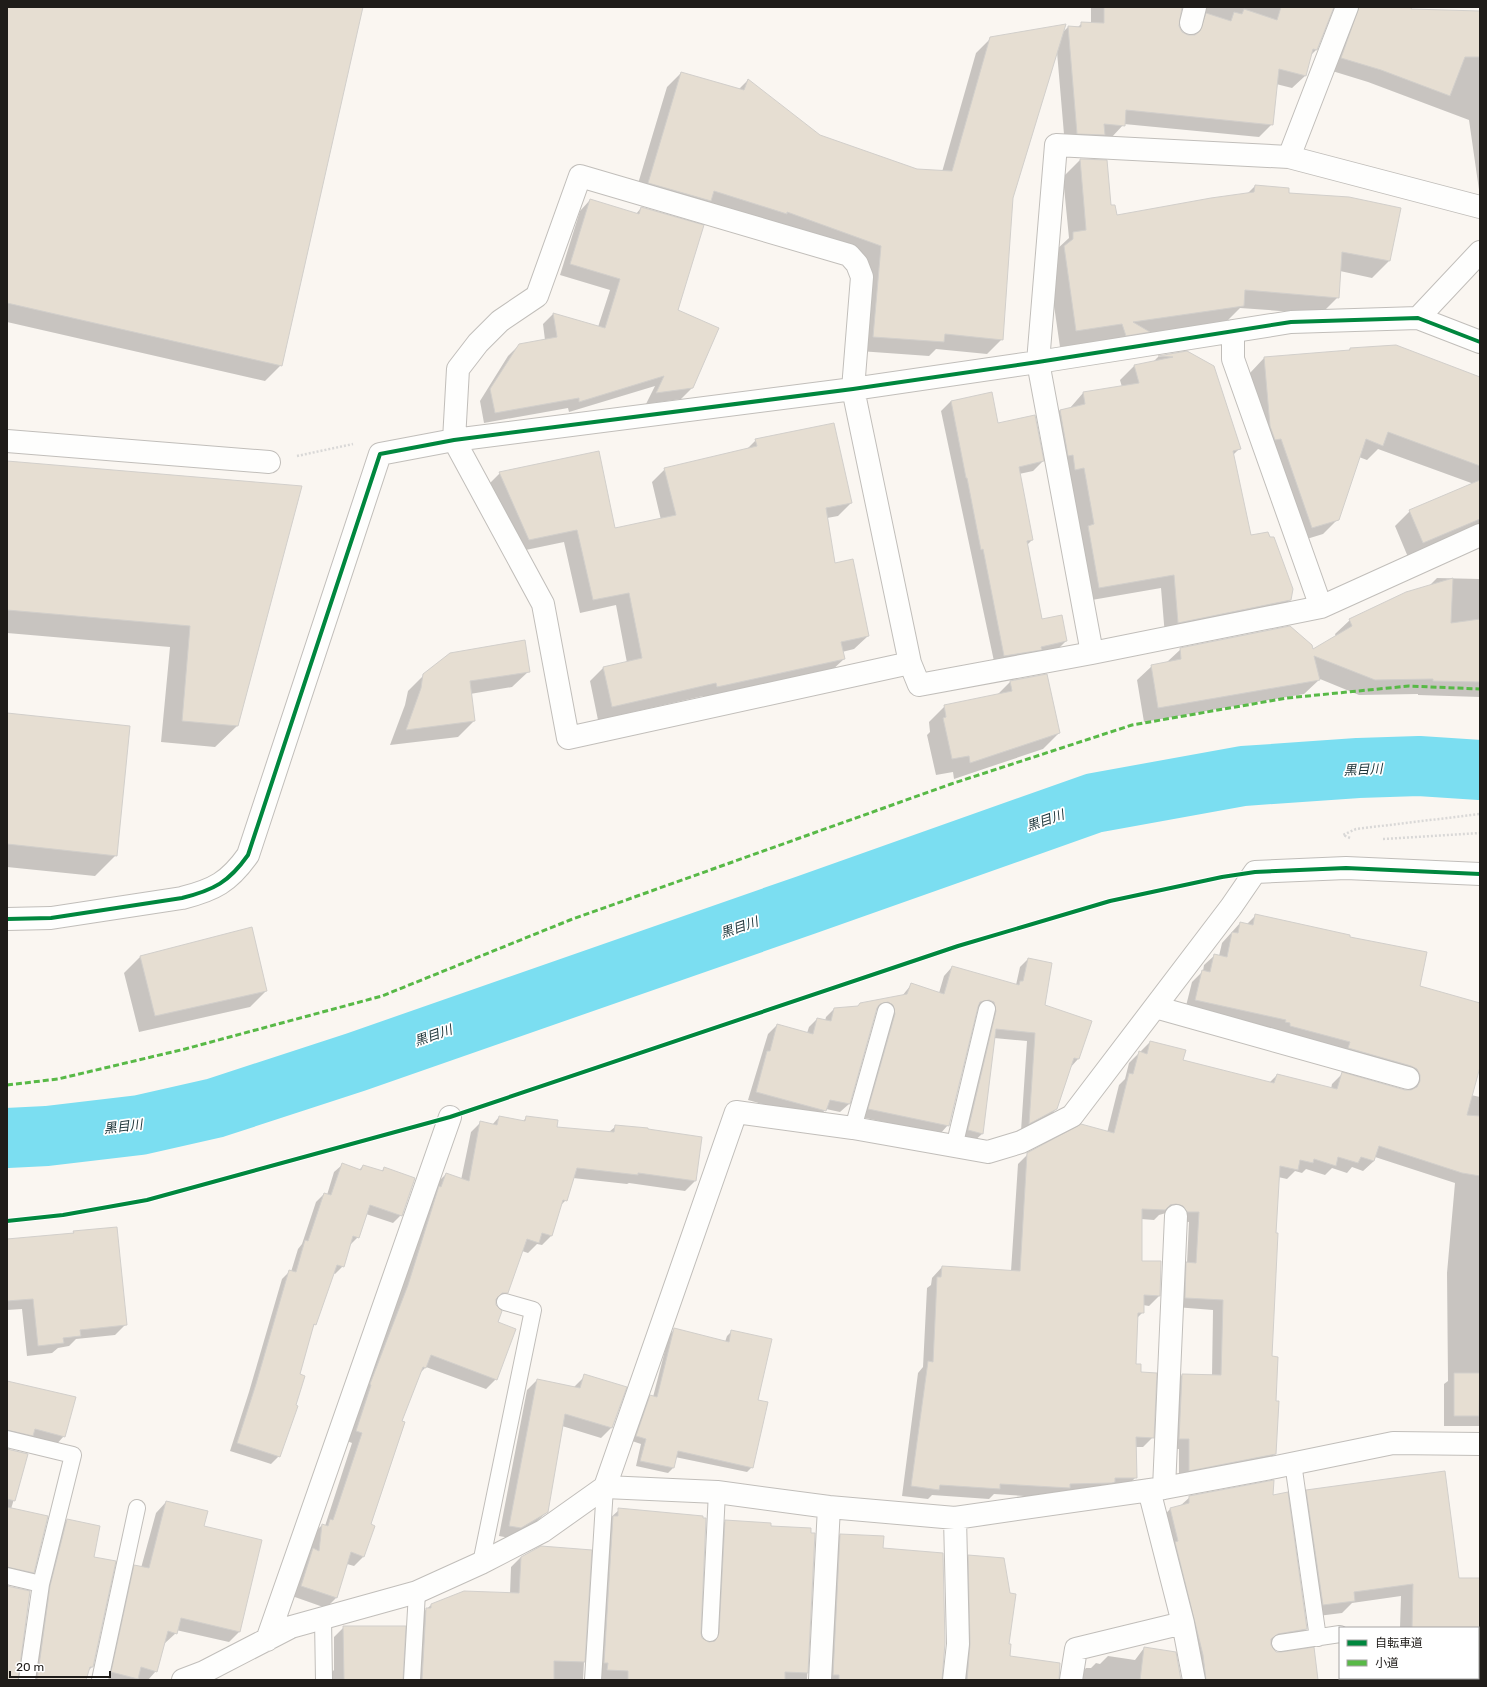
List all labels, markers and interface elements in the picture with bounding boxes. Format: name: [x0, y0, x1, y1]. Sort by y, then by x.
water label: 黒目川: [1343, 761, 1385, 778]
water label: 黒目川: [1024, 806, 1068, 834]
water label: 黒目川: [718, 913, 762, 941]
water label: 黒目川: [412, 1021, 456, 1049]
water label: 黒目川: [103, 1116, 145, 1136]
legend: [1339, 1627, 1479, 1679]
text: 自転車道: [1375, 1636, 1423, 1650]
scale bar: [10, 1653, 110, 1679]
text: 小道: [1375, 1656, 1399, 1670]
text: 20 m: [16, 1660, 44, 1674]

